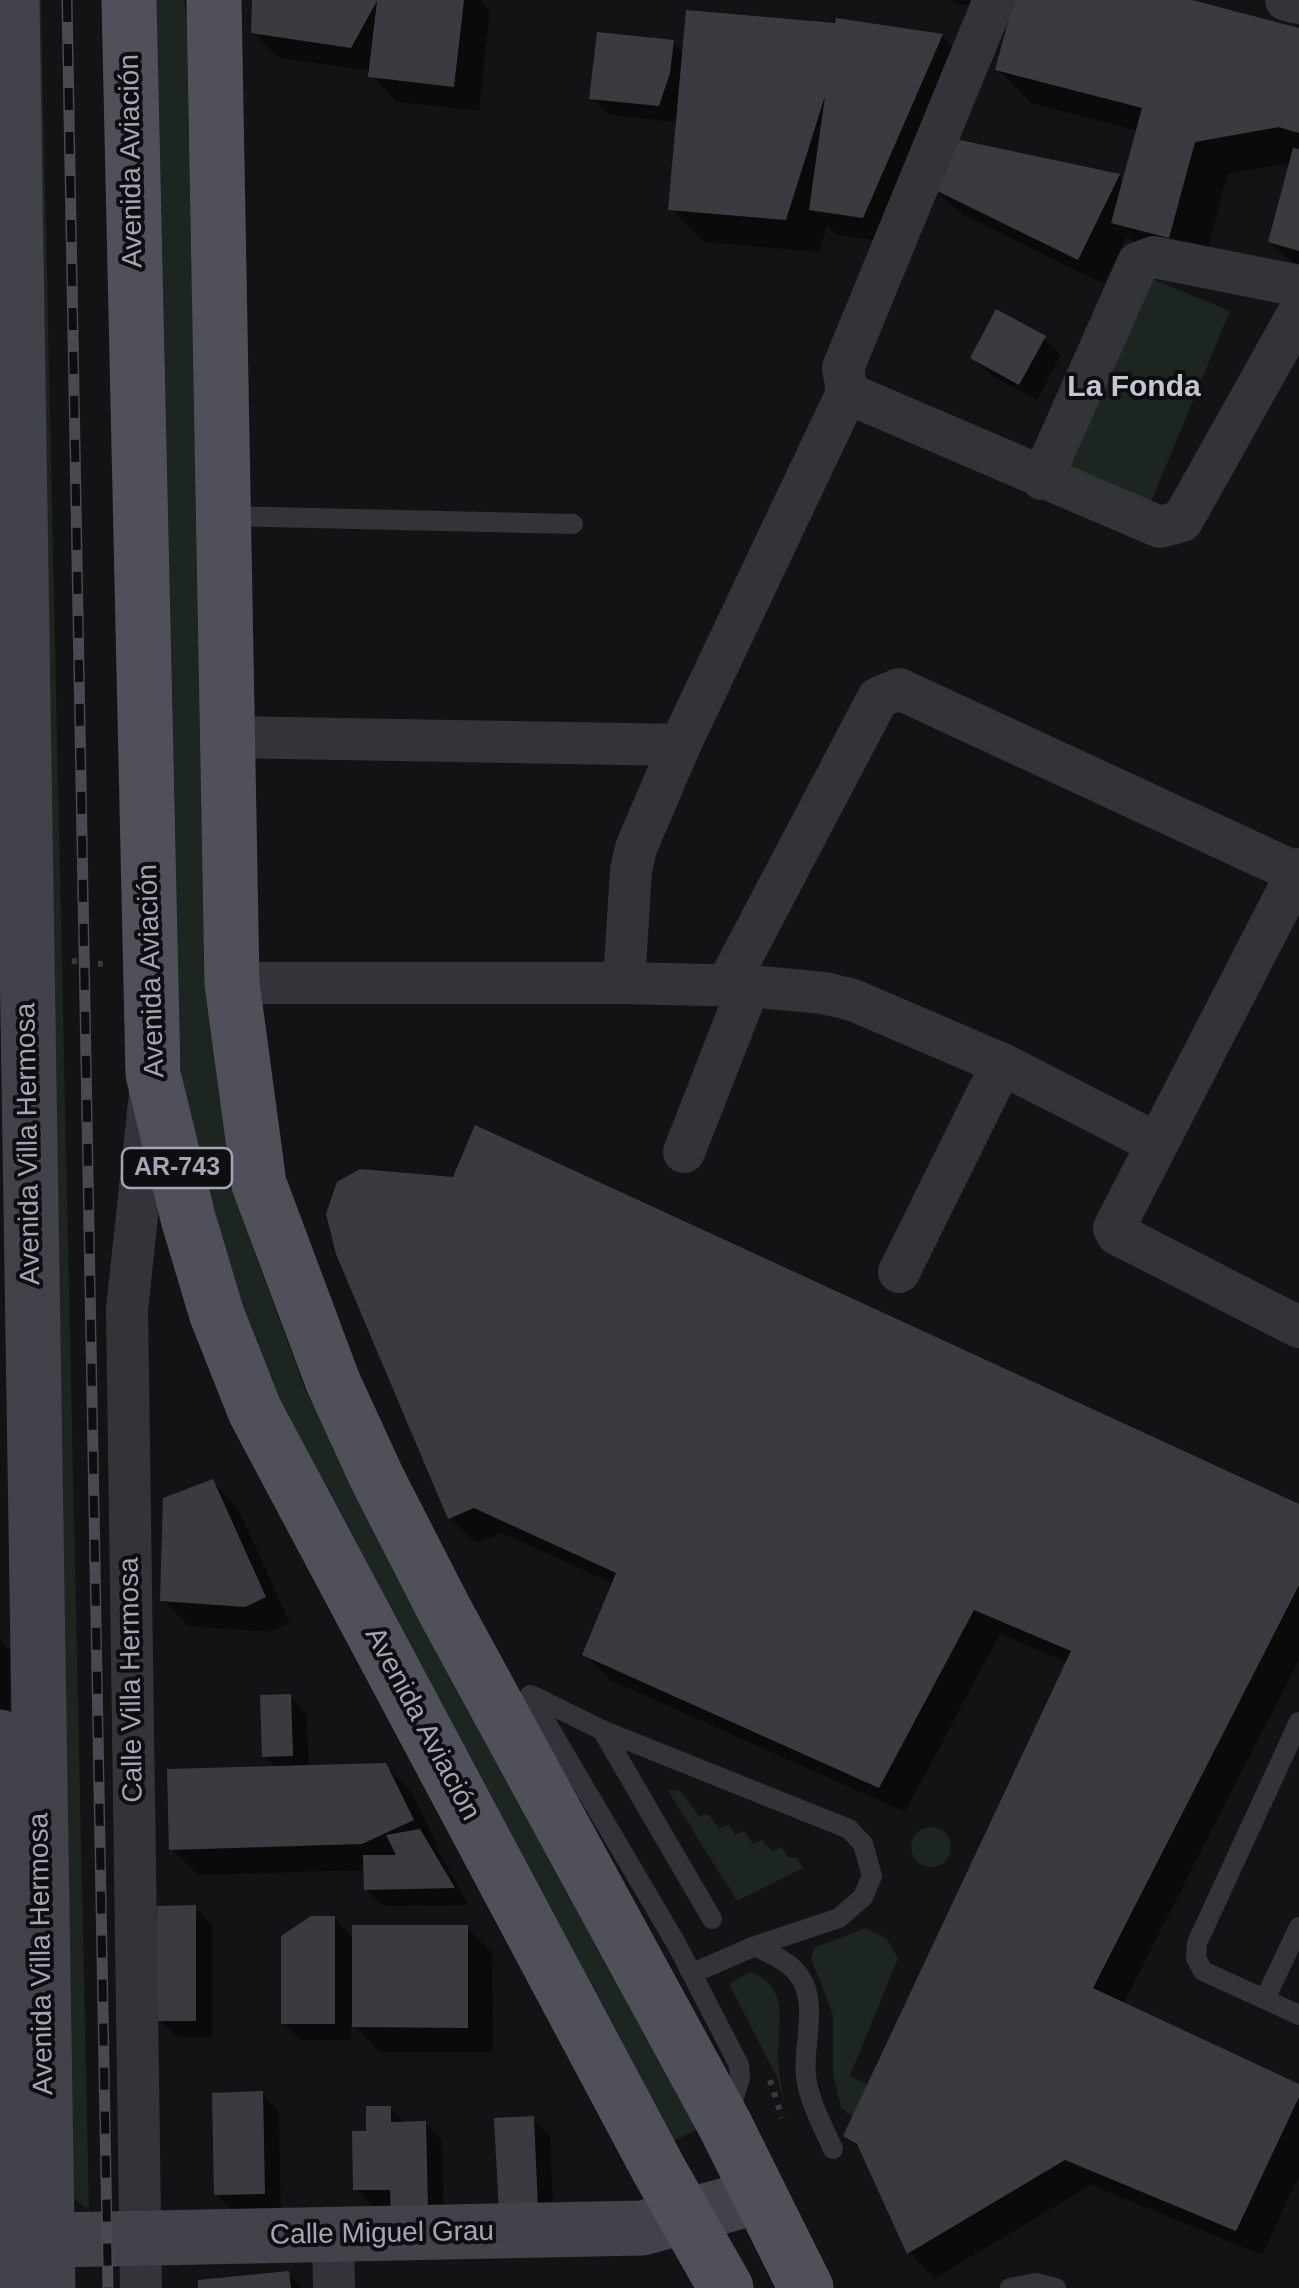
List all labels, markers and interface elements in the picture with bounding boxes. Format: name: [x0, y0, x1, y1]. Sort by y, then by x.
street label: Avenida Aviación: [113, 54, 151, 268]
district label: La Fonda: [1067, 370, 1201, 406]
street label: Avenida Aviación: [131, 864, 173, 1078]
street label: Avenida Villa Hermosa: [10, 1003, 48, 1285]
road number: AR-743: [122, 1148, 232, 1188]
street label: Calle Villa Hermosa: [113, 1557, 151, 1803]
street label: Avenida Aviación: [357, 1622, 487, 1826]
street label: Avenida Villa Hermosa: [23, 1813, 61, 2095]
street label: Calle Miguel Grau: [270, 2215, 494, 2253]

